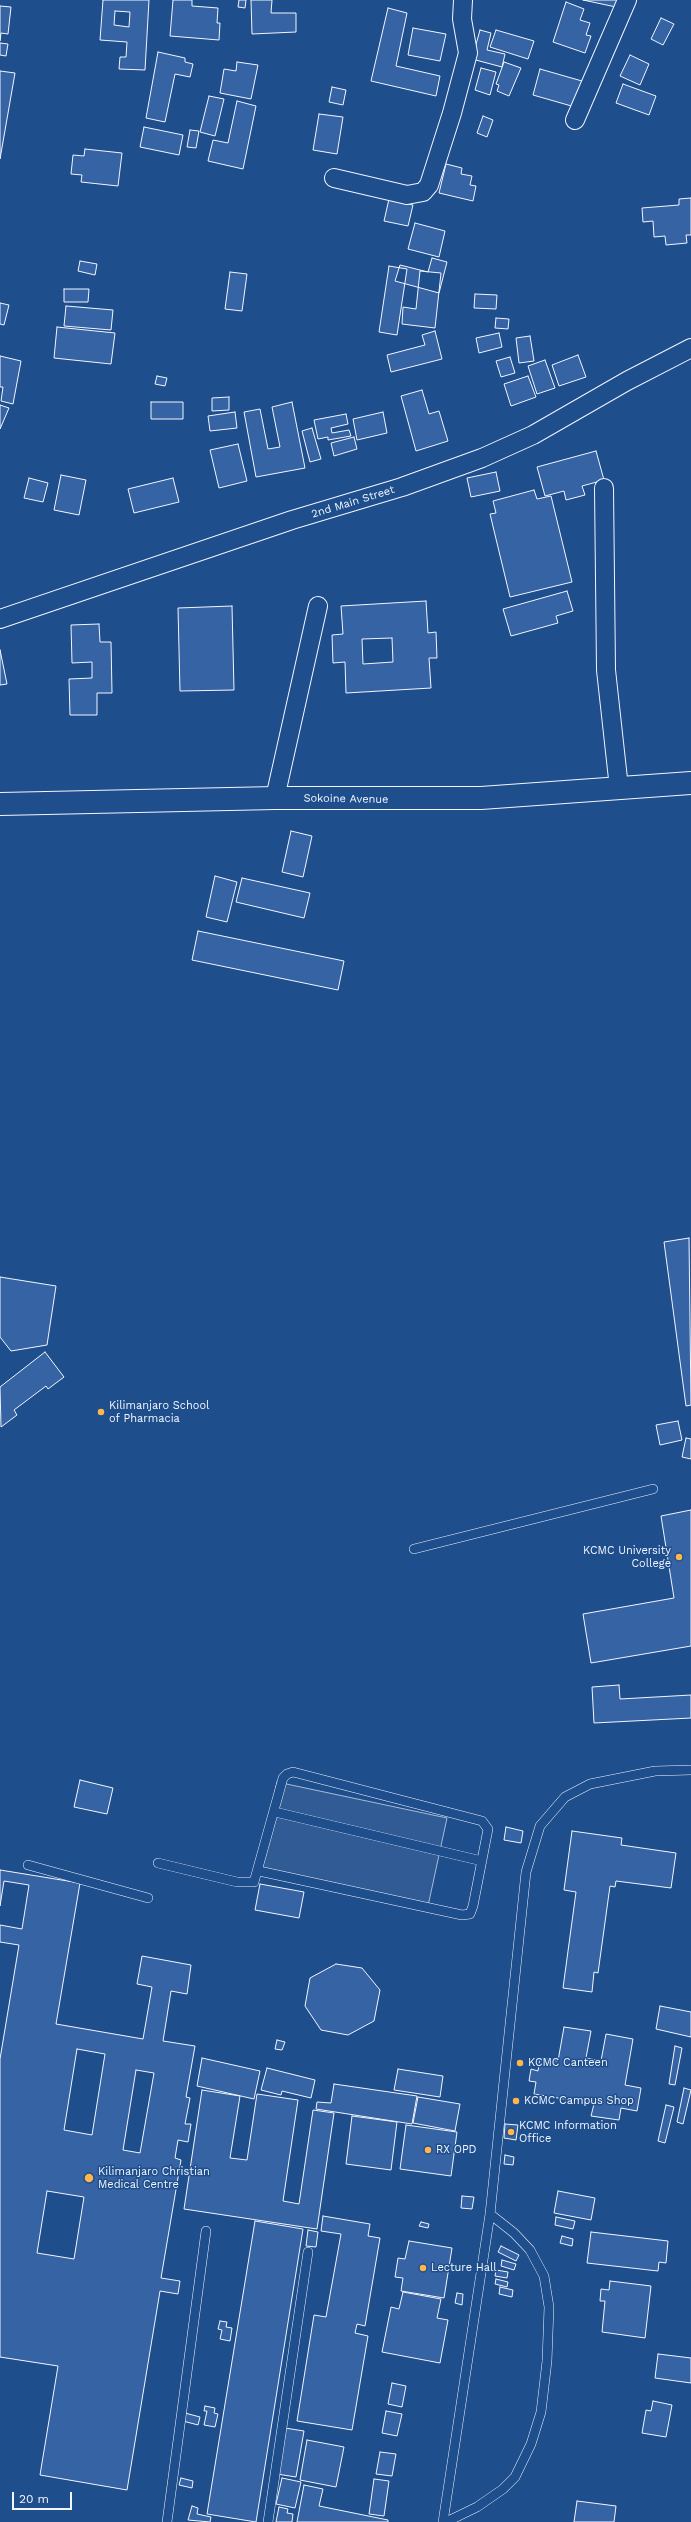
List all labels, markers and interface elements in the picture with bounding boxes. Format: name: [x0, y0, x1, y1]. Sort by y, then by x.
street label: 2nd Main Street: [310, 483, 396, 521]
street label: Sokoine Avenue: [303, 792, 389, 806]
place label: Kilimanjaro School of Pharmacia: [109, 1399, 209, 1425]
marker: Kilimanjaro School of Pharmacia: [96, 1407, 106, 1417]
place label: KCMC University College: [583, 1544, 671, 1570]
marker: KCMC University College: [674, 1552, 684, 1562]
place label: KCMC Canteen: [528, 2056, 608, 2070]
marker: KCMC Canteen: [515, 2058, 525, 2068]
place label: KCMC Campus Shop: [524, 2094, 634, 2108]
marker: KCMC Campus Shop: [511, 2096, 521, 2106]
place label: KCMC Information Office: [519, 2119, 617, 2145]
marker: KCMC Information Office: [506, 2127, 516, 2137]
place label: RX OPD: [436, 2143, 477, 2157]
marker: RX OPD: [423, 2145, 433, 2155]
place label: Kilimanjaro Christian Medical Centre: [98, 2165, 210, 2191]
marker: Kilimanjaro Christian Medical Centre: [83, 2172, 95, 2184]
place label: Lecture Hall: [431, 2261, 497, 2275]
marker: Lecture Hall: [418, 2263, 428, 2273]
scale bar: [14, 2484, 74, 2510]
text: 20 m: [19, 2492, 49, 2506]

